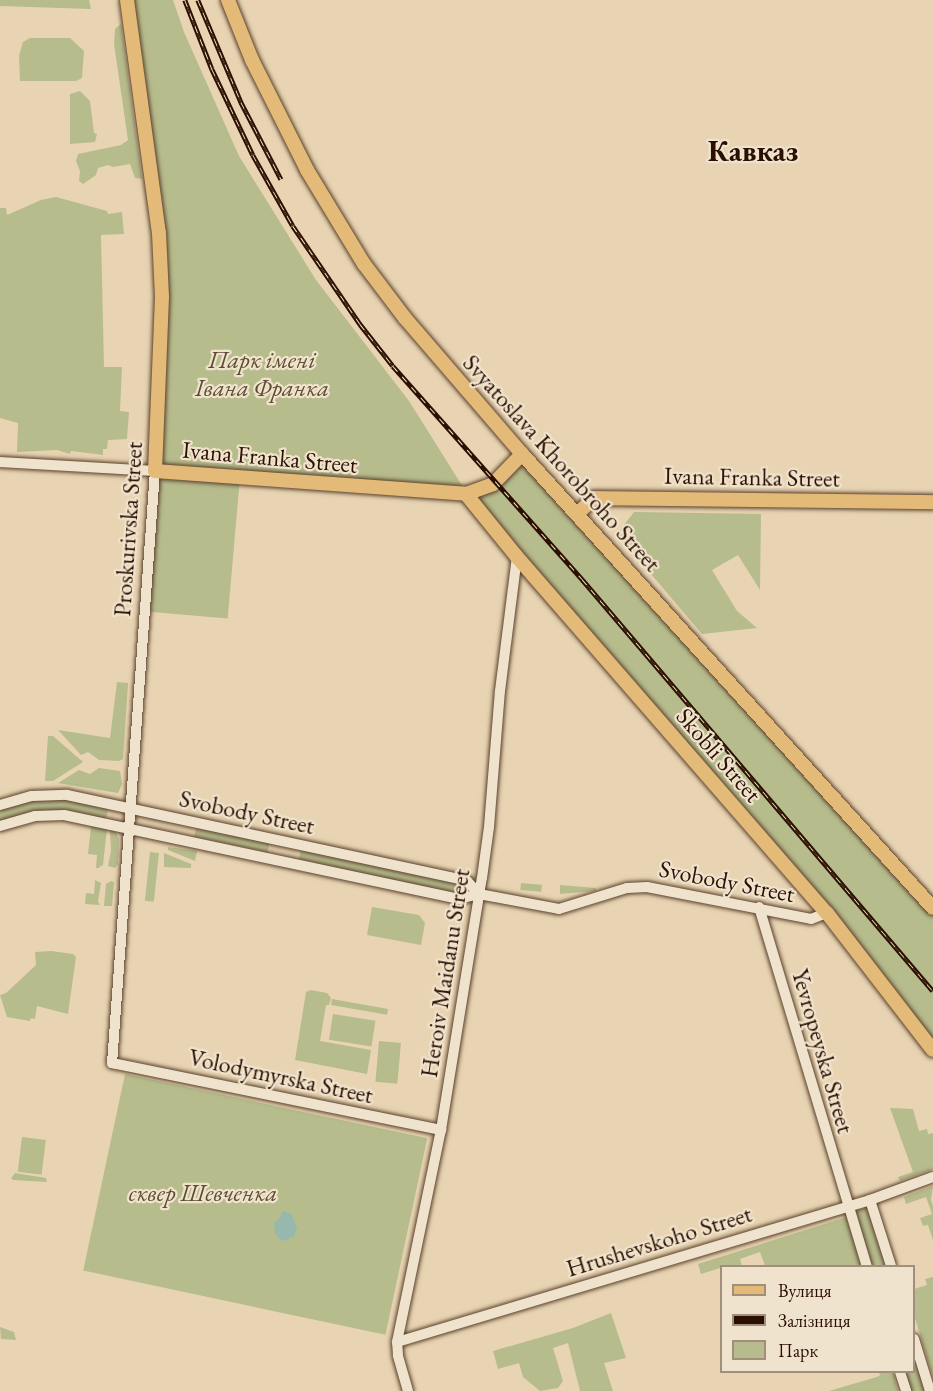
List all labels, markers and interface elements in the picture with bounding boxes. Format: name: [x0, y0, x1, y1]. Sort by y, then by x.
district label: Кавказ: [708, 133, 798, 169]
park label: Парк імені Івана Франка: [195, 346, 329, 402]
street label: Svyatoslava Khorobroho Street: [457, 349, 667, 577]
street label: Ivana Franka Street: [181, 435, 359, 479]
street label: Proskurivska Street: [108, 441, 148, 617]
street label: Ivana Franka Street: [664, 461, 840, 493]
street label: Skobli Street: [670, 702, 768, 808]
street label: Svobody Street: [177, 784, 317, 840]
street label: Svobody Street: [657, 854, 797, 908]
street label: Heroiv Maidanu Street: [414, 867, 476, 1079]
street label: Yevropeyska Street: [786, 965, 860, 1137]
street label: Volodymyrska Street: [186, 1042, 376, 1110]
park label: сквер Шевченка: [129, 1179, 277, 1207]
street label: Hrushevskoho Street: [563, 1199, 755, 1283]
legend: [720, 1265, 915, 1373]
text: Вулиця: [778, 1279, 831, 1302]
text: Залізниця: [778, 1309, 851, 1332]
text: Парк: [778, 1339, 818, 1362]

